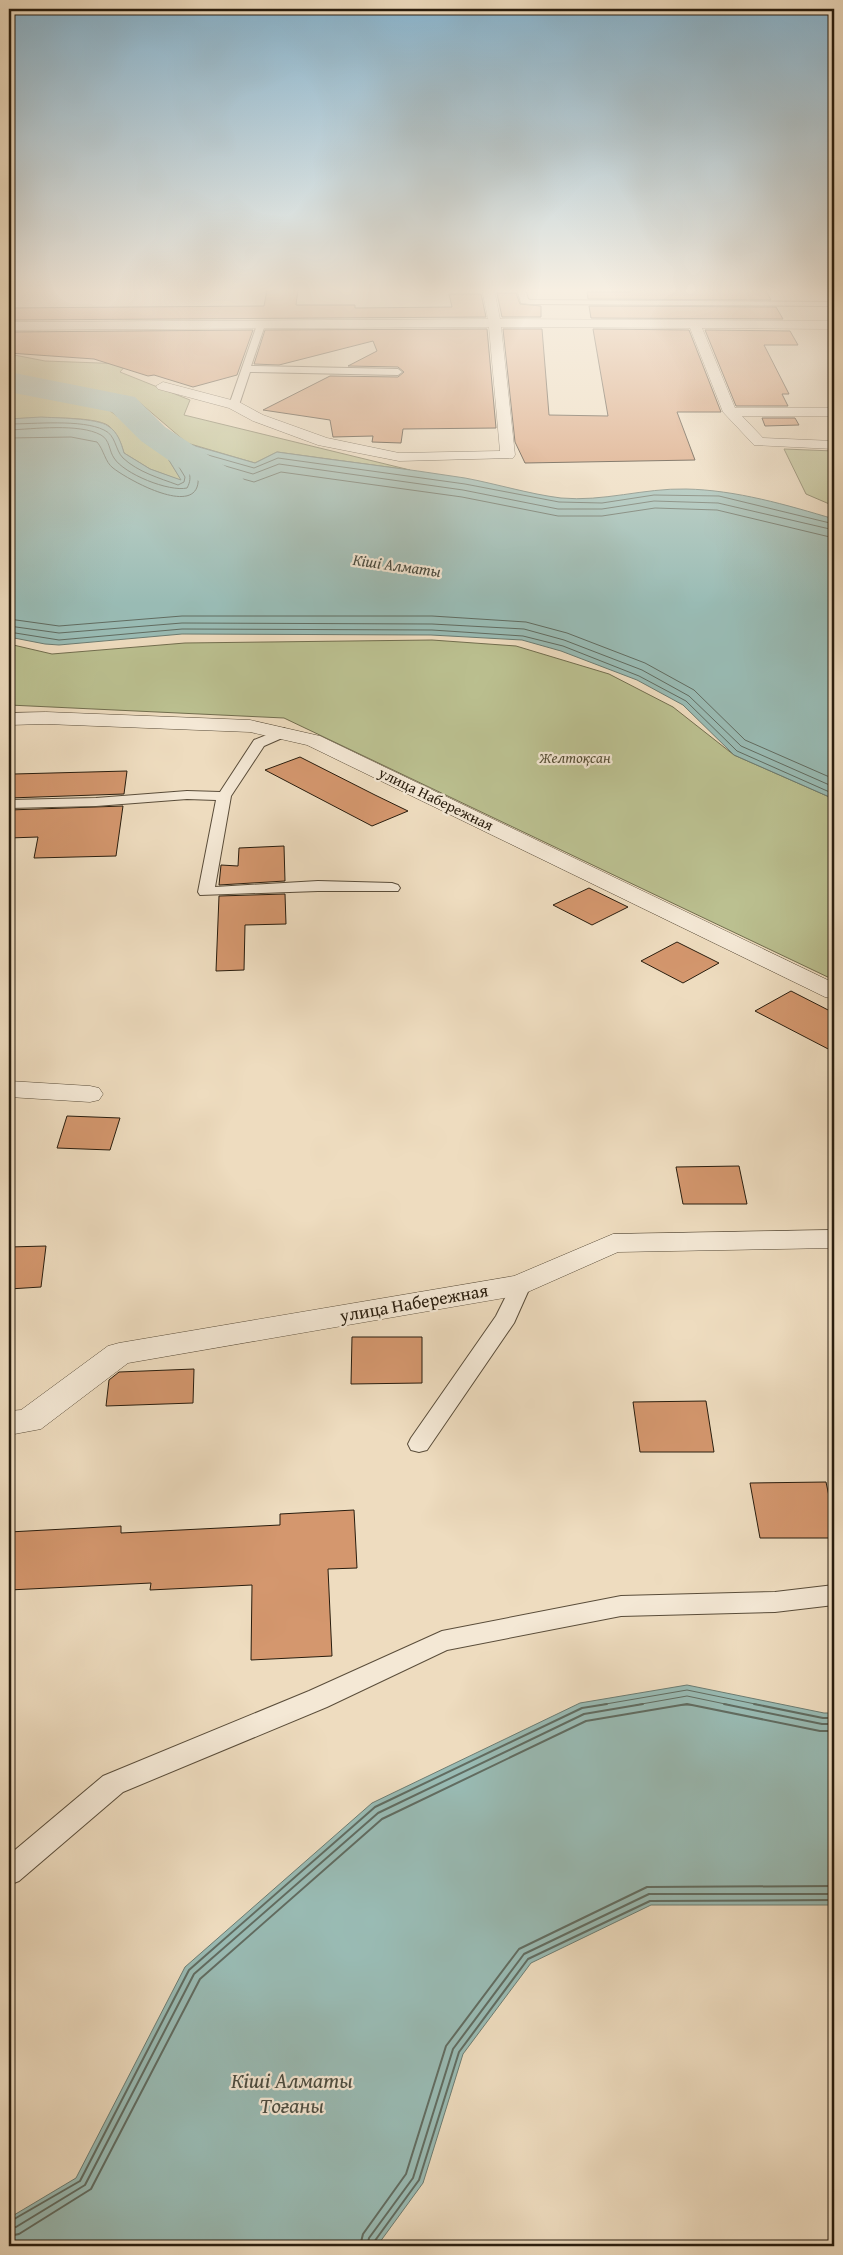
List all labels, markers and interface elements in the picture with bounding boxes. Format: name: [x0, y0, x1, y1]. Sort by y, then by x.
water label: Кіші Алматы: [351, 547, 443, 583]
park label: Желтоқсан: [538, 747, 611, 768]
street label: улица Набережная: [374, 761, 497, 836]
street label: улица Набережная: [337, 1276, 490, 1329]
water label: Кіші Алматы Тоғаны: [231, 2064, 353, 2121]

